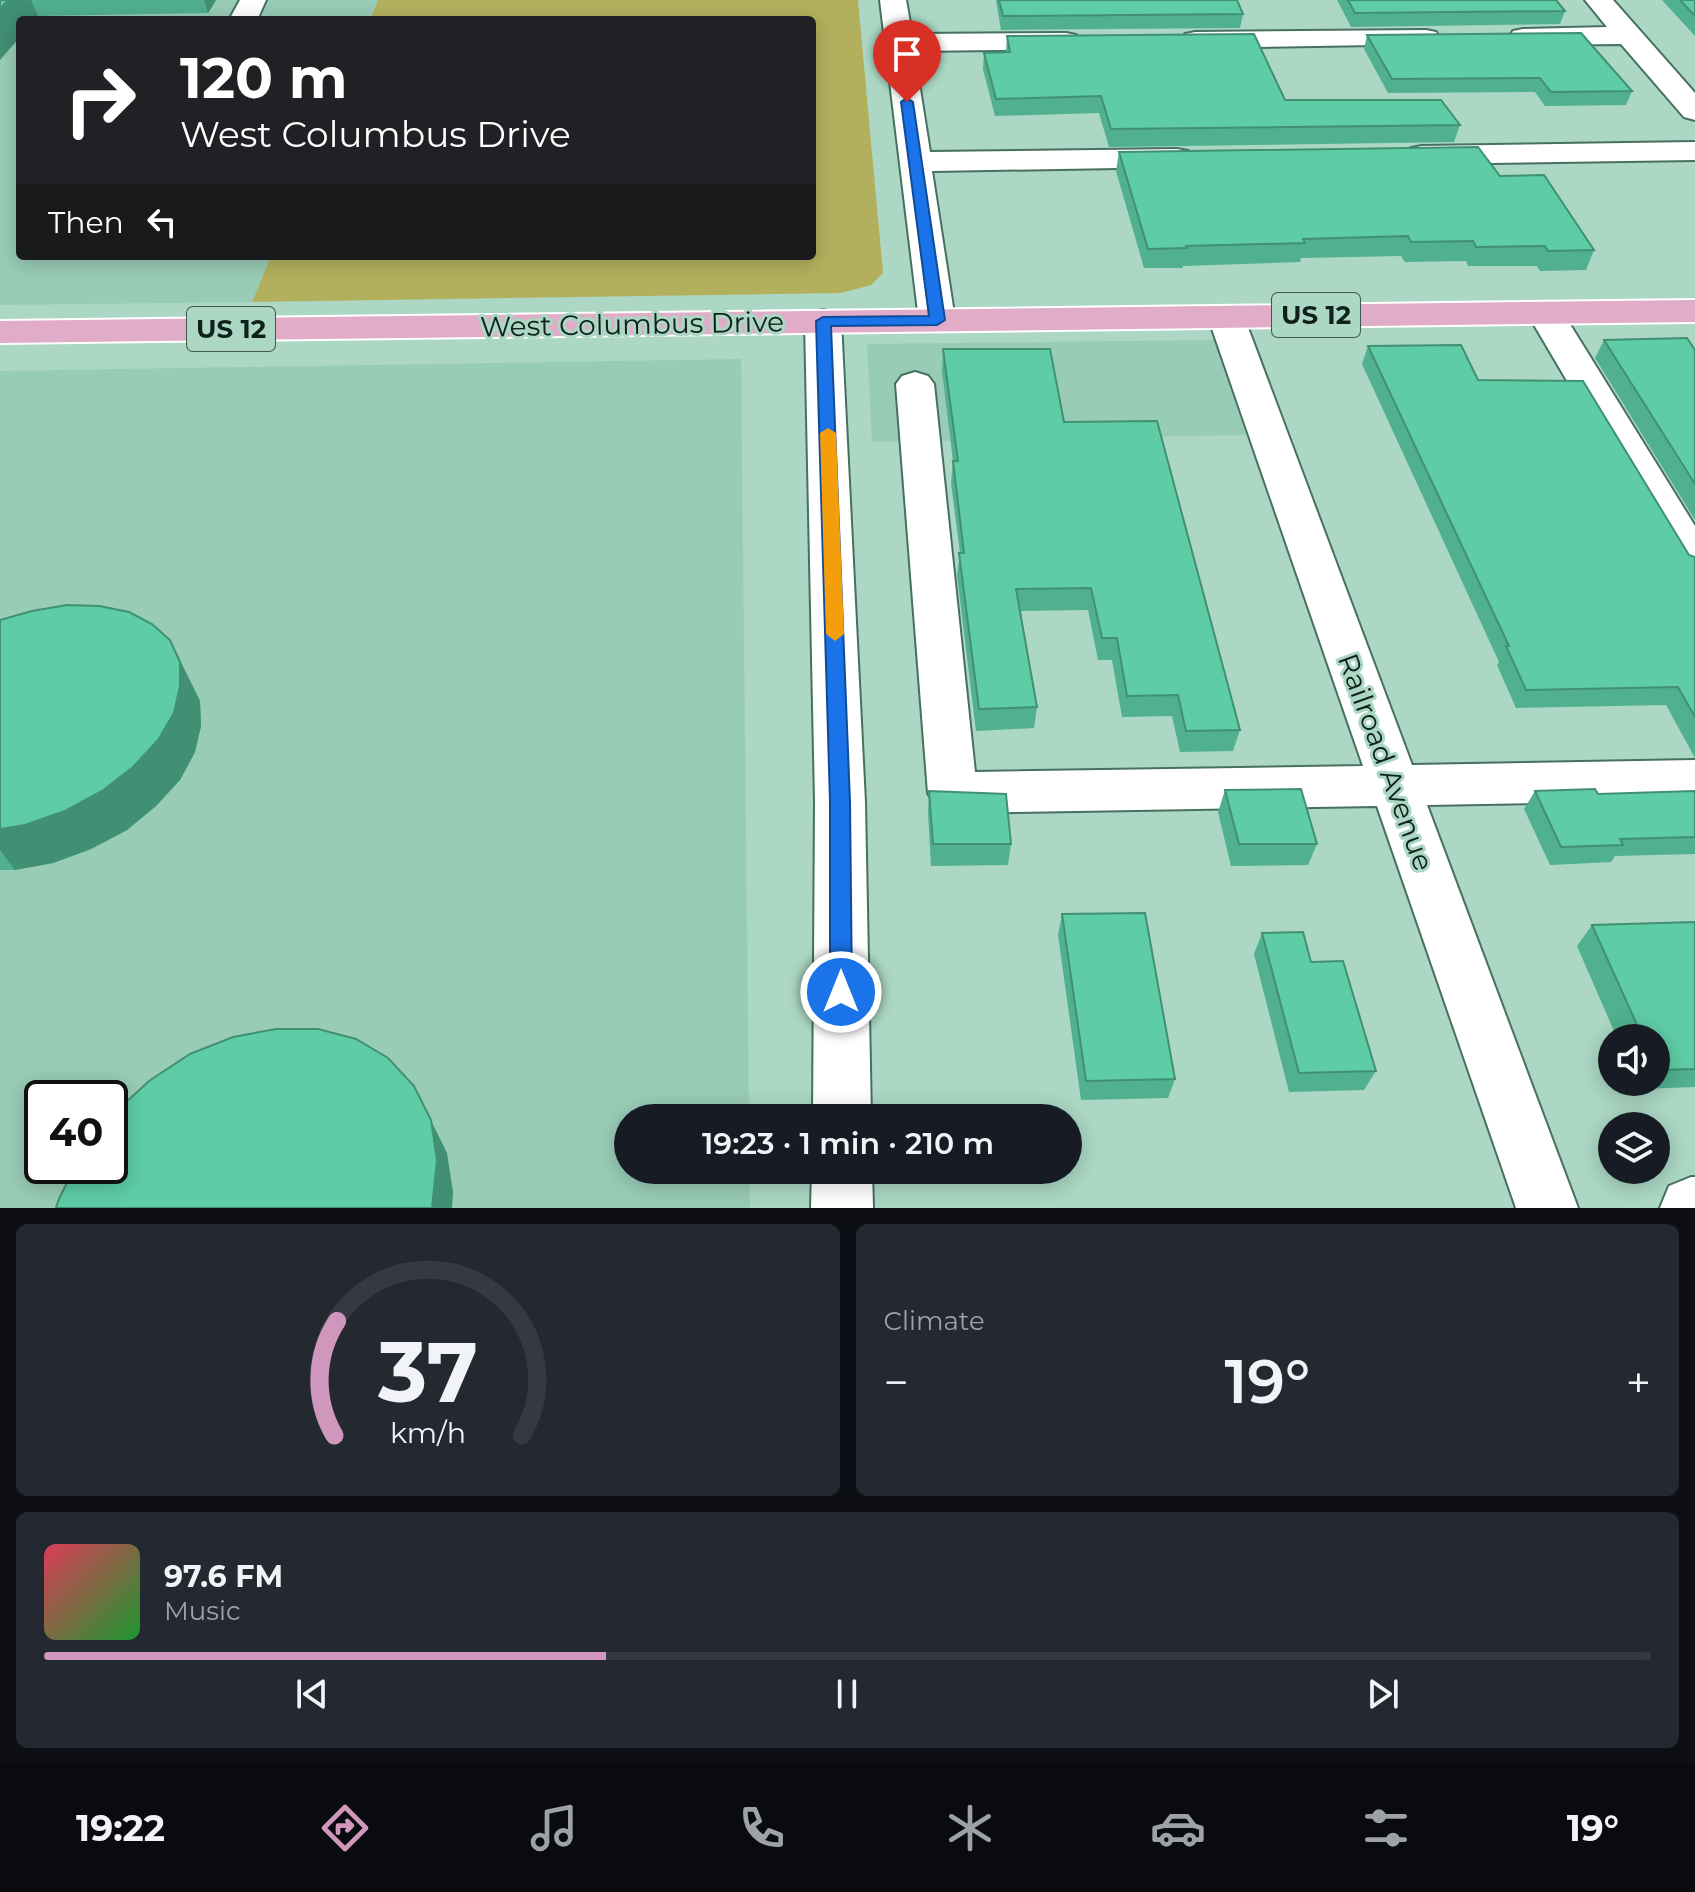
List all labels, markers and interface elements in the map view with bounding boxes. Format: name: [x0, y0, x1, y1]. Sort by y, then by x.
pin: [873, 20, 941, 102]
icon: arrive: [885, 32, 929, 76]
text: 120 m: [180, 44, 348, 112]
icon: right: [48, 48, 152, 152]
text: West Columbus Drive: [180, 112, 571, 156]
icon: left: [140, 200, 184, 244]
text: Then: [48, 204, 124, 241]
road number: US 12: [1272, 293, 1360, 337]
street label: West Columbus Drive: [480, 304, 784, 344]
road number: US 12: [187, 307, 275, 351]
street label: Railroad Avenue: [1331, 649, 1441, 875]
position arrow: [799, 950, 883, 1034]
map controls: [1598, 1024, 1670, 1184]
button: sound: [1598, 1024, 1670, 1096]
speed limit sign: 40: [24, 1080, 128, 1184]
button: layers: [1598, 1112, 1670, 1184]
text: 19:23 · 1 min · 210 m: [702, 1125, 994, 1162]
text: Climate: [884, 1305, 985, 1337]
text: 37: [377, 1321, 478, 1423]
text: 19°: [1224, 1345, 1310, 1418]
text: −: [884, 1355, 909, 1409]
text: +: [1626, 1355, 1651, 1409]
text: km/h: [390, 1415, 466, 1450]
text: 97.6 FM: [164, 1558, 283, 1595]
text: Music: [164, 1595, 241, 1627]
icon: previous: [290, 1672, 334, 1716]
icon: pause: [825, 1672, 869, 1716]
icon: next: [1361, 1672, 1405, 1716]
icon: directions: [317, 1800, 373, 1856]
icon: music: [526, 1800, 582, 1856]
icon: phone: [734, 1800, 790, 1856]
icon: climate: [942, 1800, 998, 1856]
icon: car: [1150, 1800, 1206, 1856]
icon: filters: [1358, 1800, 1414, 1856]
text: 19:22: [76, 1806, 165, 1850]
text: 19°: [1567, 1806, 1619, 1850]

